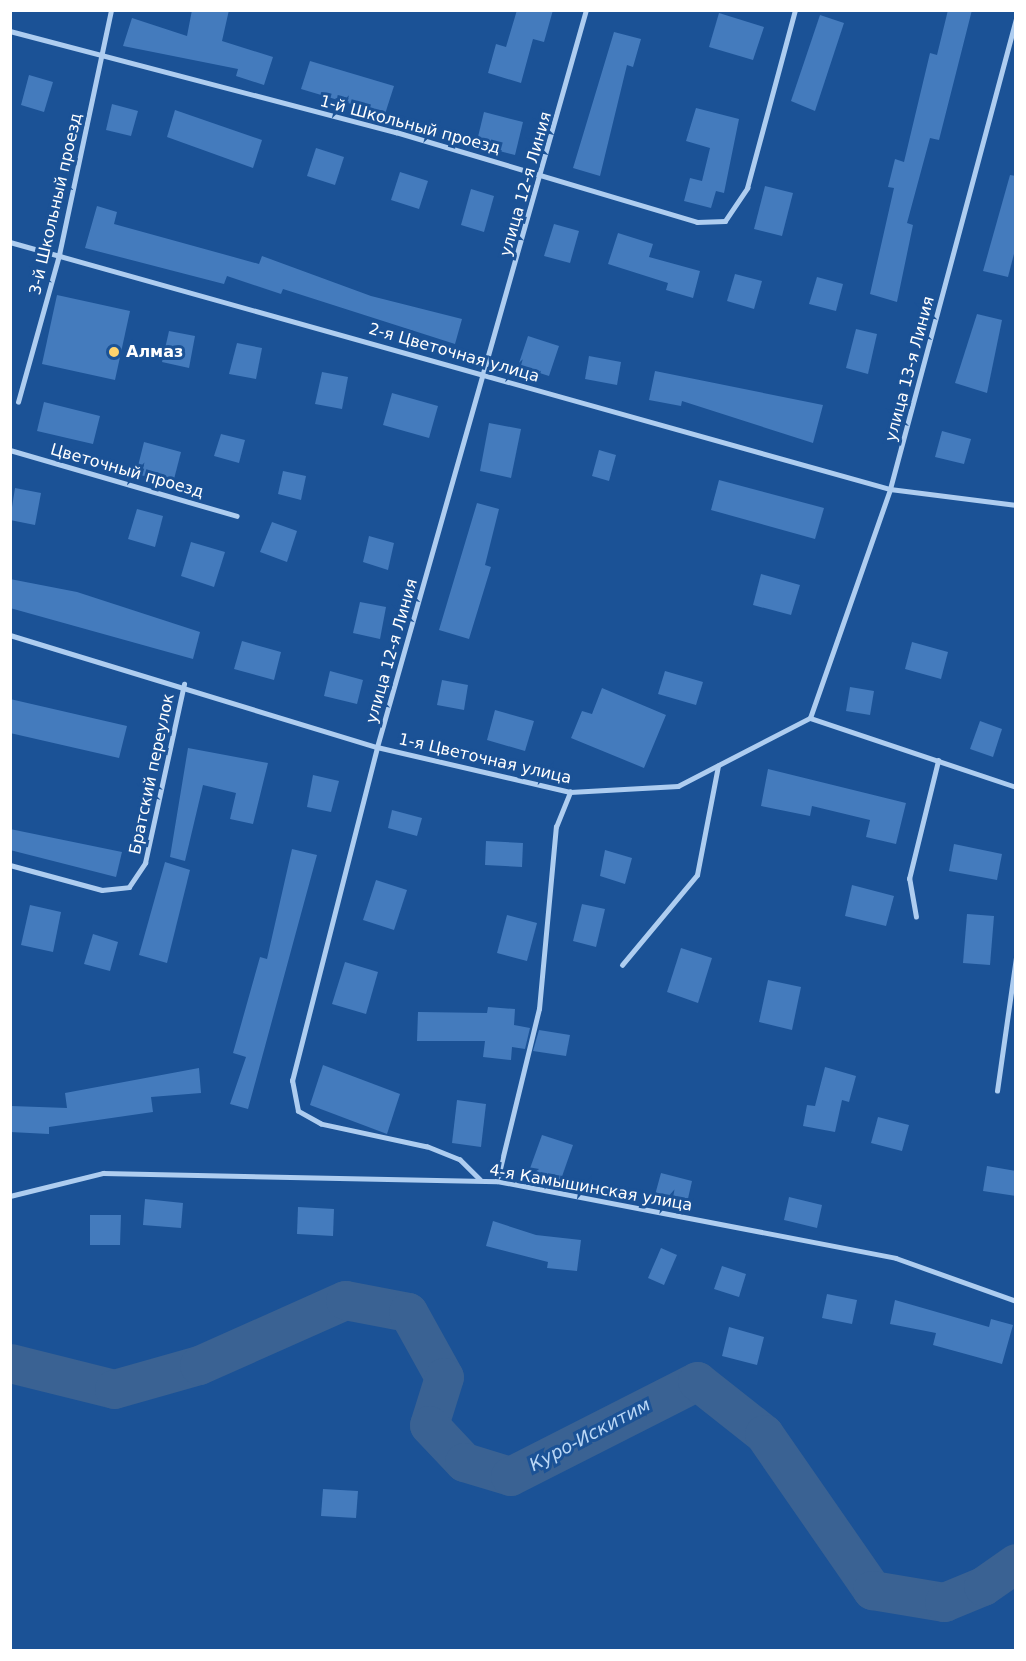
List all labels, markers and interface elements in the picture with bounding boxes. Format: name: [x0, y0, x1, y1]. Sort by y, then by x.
street label: 1-й Школьный проезд: [318, 92, 502, 158]
street label: улица 12-я Линия: [496, 109, 556, 259]
street label: 3-й Школьный проезд: [26, 111, 86, 297]
street label: улица 13-я Линия: [881, 294, 939, 444]
street label: 2-я Цветочная улица: [366, 319, 542, 387]
place label: Алмаз: [126, 342, 183, 362]
marker: Алмаз: [107, 345, 121, 359]
street label: Цветочный проезд: [48, 440, 206, 502]
street label: улица 12-я Линия: [362, 576, 422, 726]
street label: Братский переулок: [126, 692, 178, 856]
street label: 1-я Цветочная улица: [397, 730, 573, 788]
street label: 4-я Камышинская улица: [488, 1161, 694, 1215]
water label: Куро-Искитим: [526, 1394, 654, 1476]

